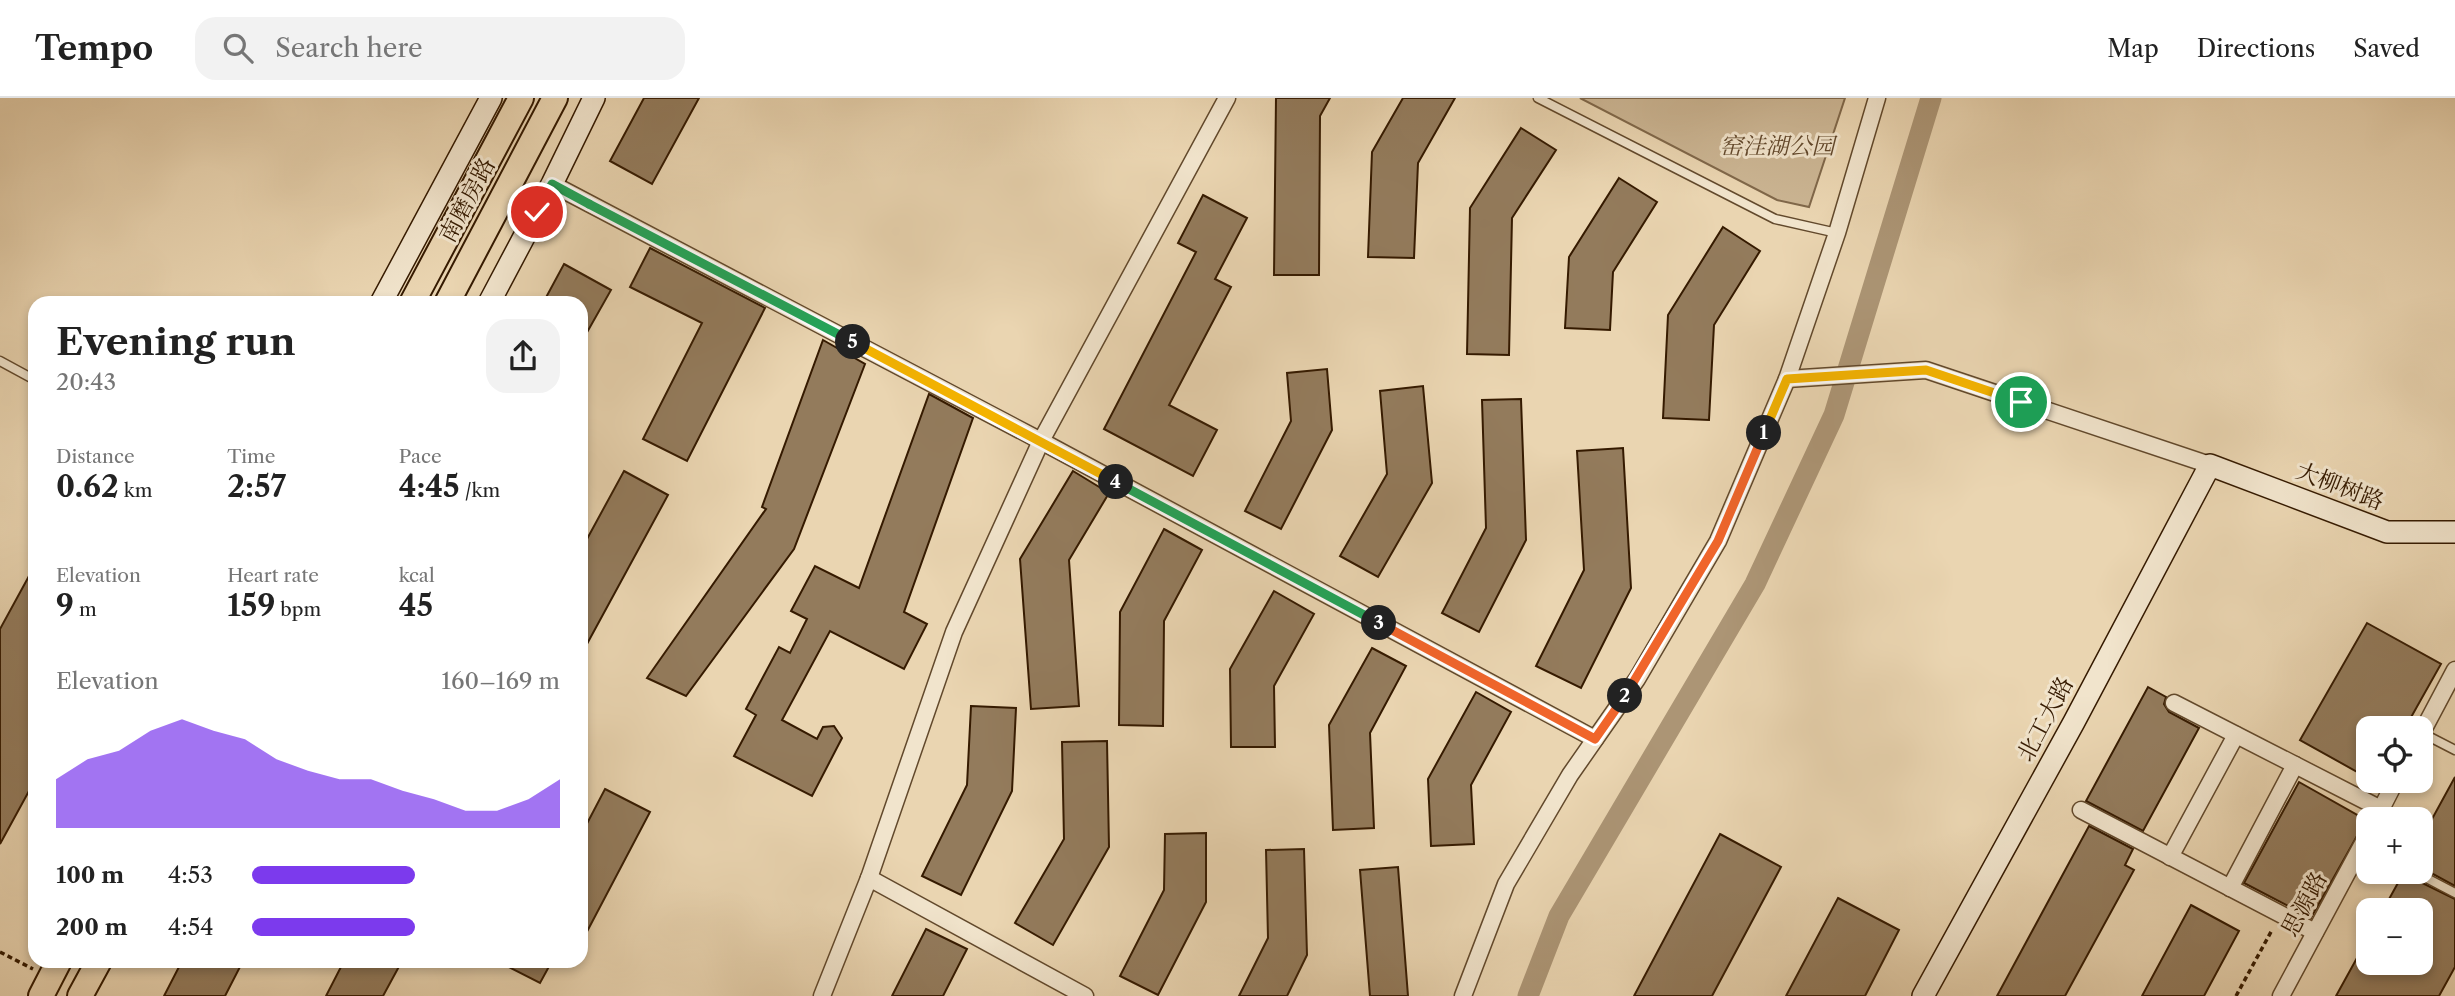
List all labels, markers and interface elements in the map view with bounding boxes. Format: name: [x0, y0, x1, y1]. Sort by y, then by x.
search box: [195, 17, 685, 80]
text: Tempo: [35, 28, 153, 69]
icon: search: [219, 29, 257, 67]
text: Search here: [275, 32, 423, 64]
text: Map: [2107, 34, 2159, 63]
text: Directions: [2197, 34, 2315, 63]
text: Saved: [2353, 34, 2420, 63]
park label: 窑洼湖公园: [1720, 132, 1839, 160]
street label: 南磨房路: [433, 153, 501, 247]
pin: [507, 182, 567, 242]
icon: check: [518, 193, 556, 231]
text: Evening run: [56, 318, 296, 365]
button: share: [486, 319, 560, 393]
pin: 5: [836, 324, 870, 360]
text: 5: [847, 330, 858, 353]
text: 20:43: [56, 368, 116, 396]
pin: [1991, 372, 2051, 432]
icon: arrive: [2002, 383, 2040, 421]
pin: 1: [1746, 416, 1782, 450]
text: 1: [1759, 421, 1768, 444]
text: Distance: [56, 445, 135, 468]
text: Time: [227, 445, 275, 468]
text: Pace: [399, 445, 442, 468]
street label: 大柳树路: [2292, 456, 2388, 516]
pin: 4: [1098, 464, 1134, 500]
text: 0.62: [56, 468, 119, 505]
text: 2:57: [227, 468, 286, 505]
text: 4:45: [399, 468, 460, 505]
text: 4: [1110, 470, 1121, 493]
text: km: [119, 479, 152, 502]
text: /km: [460, 479, 500, 502]
text: Elevation: [56, 564, 141, 587]
text: Heart rate: [227, 564, 319, 587]
text: kcal: [399, 564, 435, 587]
text: 9: [56, 587, 74, 624]
text: 159: [227, 587, 275, 624]
text: 45: [399, 587, 433, 624]
text: m: [74, 598, 97, 621]
text: bpm: [275, 598, 321, 621]
pin: 3: [1362, 606, 1396, 640]
text: 3: [1373, 611, 1384, 634]
text: Elevation: [56, 667, 159, 695]
text: 160–169 m: [441, 667, 560, 695]
street label: 北工大路: [2011, 672, 2079, 766]
pin: 2: [1608, 678, 1642, 714]
text: 2: [1619, 684, 1630, 707]
map controls: [2356, 716, 2433, 975]
button: locate: [2356, 716, 2433, 793]
button: +: [2356, 807, 2433, 884]
text: 100 m: [56, 861, 124, 889]
text: 4:53: [168, 861, 213, 889]
street label: 思源路: [2275, 867, 2333, 941]
button: −: [2356, 898, 2433, 975]
text: 200 m: [56, 913, 128, 941]
text: 4:54: [168, 913, 214, 941]

